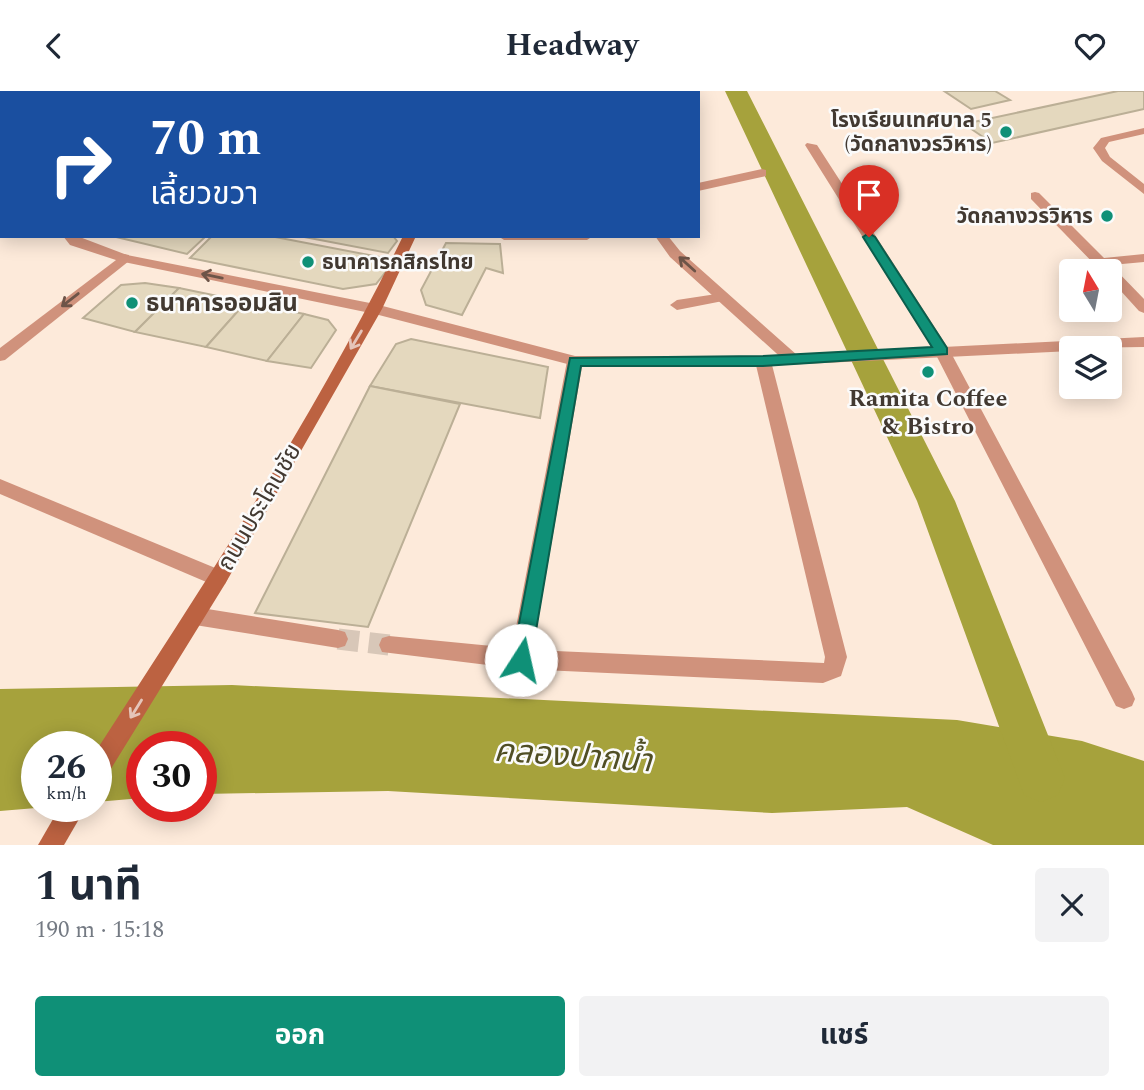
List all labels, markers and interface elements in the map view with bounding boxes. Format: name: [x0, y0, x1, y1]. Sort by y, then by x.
text: Headway: [506, 21, 638, 70]
icon: back: [35, 27, 73, 65]
icon: heart: [1071, 27, 1109, 65]
text: 70 m: [150, 102, 261, 177]
place label: โรงเรียนเทศบาล 5 (วัดกลางวรวิหาร): [831, 105, 992, 161]
icon: right: [35, 119, 126, 210]
marker: โรงเรียนเทศบาล 5 (วัดกลางวรวิหาร): [998, 124, 1014, 140]
pin: [839, 165, 899, 237]
text: เลี้ยวขวา: [150, 170, 258, 219]
icon: arrive: [850, 176, 888, 214]
place label: วัดกลางวรวิหาร: [957, 201, 1093, 233]
marker: วัดกลางวรวิหาร: [1099, 208, 1115, 224]
place label: ธนาคารกสิกรไทย: [322, 247, 474, 279]
marker: ธนาคารกสิกรไทย: [300, 254, 316, 270]
one-way arrow: [678, 256, 696, 272]
north arrow: [1059, 259, 1122, 322]
map controls: [1059, 259, 1122, 399]
one-way arrow: [201, 268, 224, 282]
place label: ธนาคารออมสิน: [146, 286, 298, 322]
one-way arrow: [62, 292, 80, 308]
marker: ธนาคารออมสิน: [124, 295, 140, 311]
one-way arrow: [349, 330, 363, 350]
button: layers: [1059, 336, 1122, 399]
marker: Ramita Coffee & Bistro: [920, 364, 936, 380]
place label: Ramita Coffee & Bistro: [849, 381, 1007, 445]
street label: ถนนประโคนชัย: [209, 437, 311, 578]
position arrow: [484, 623, 558, 697]
one-way arrow: [128, 699, 142, 719]
water label: คลองปากน้ำ: [493, 727, 655, 787]
speed limit sign: 30: [126, 731, 217, 822]
text: 26: [47, 741, 86, 794]
text: km/h: [46, 780, 87, 807]
text: 1 นาที: [35, 855, 142, 918]
button: close: [1035, 868, 1109, 942]
text: 190 m · 15:18: [35, 913, 164, 948]
button: ออก: [35, 996, 565, 1076]
button: แชร์: [579, 996, 1109, 1076]

